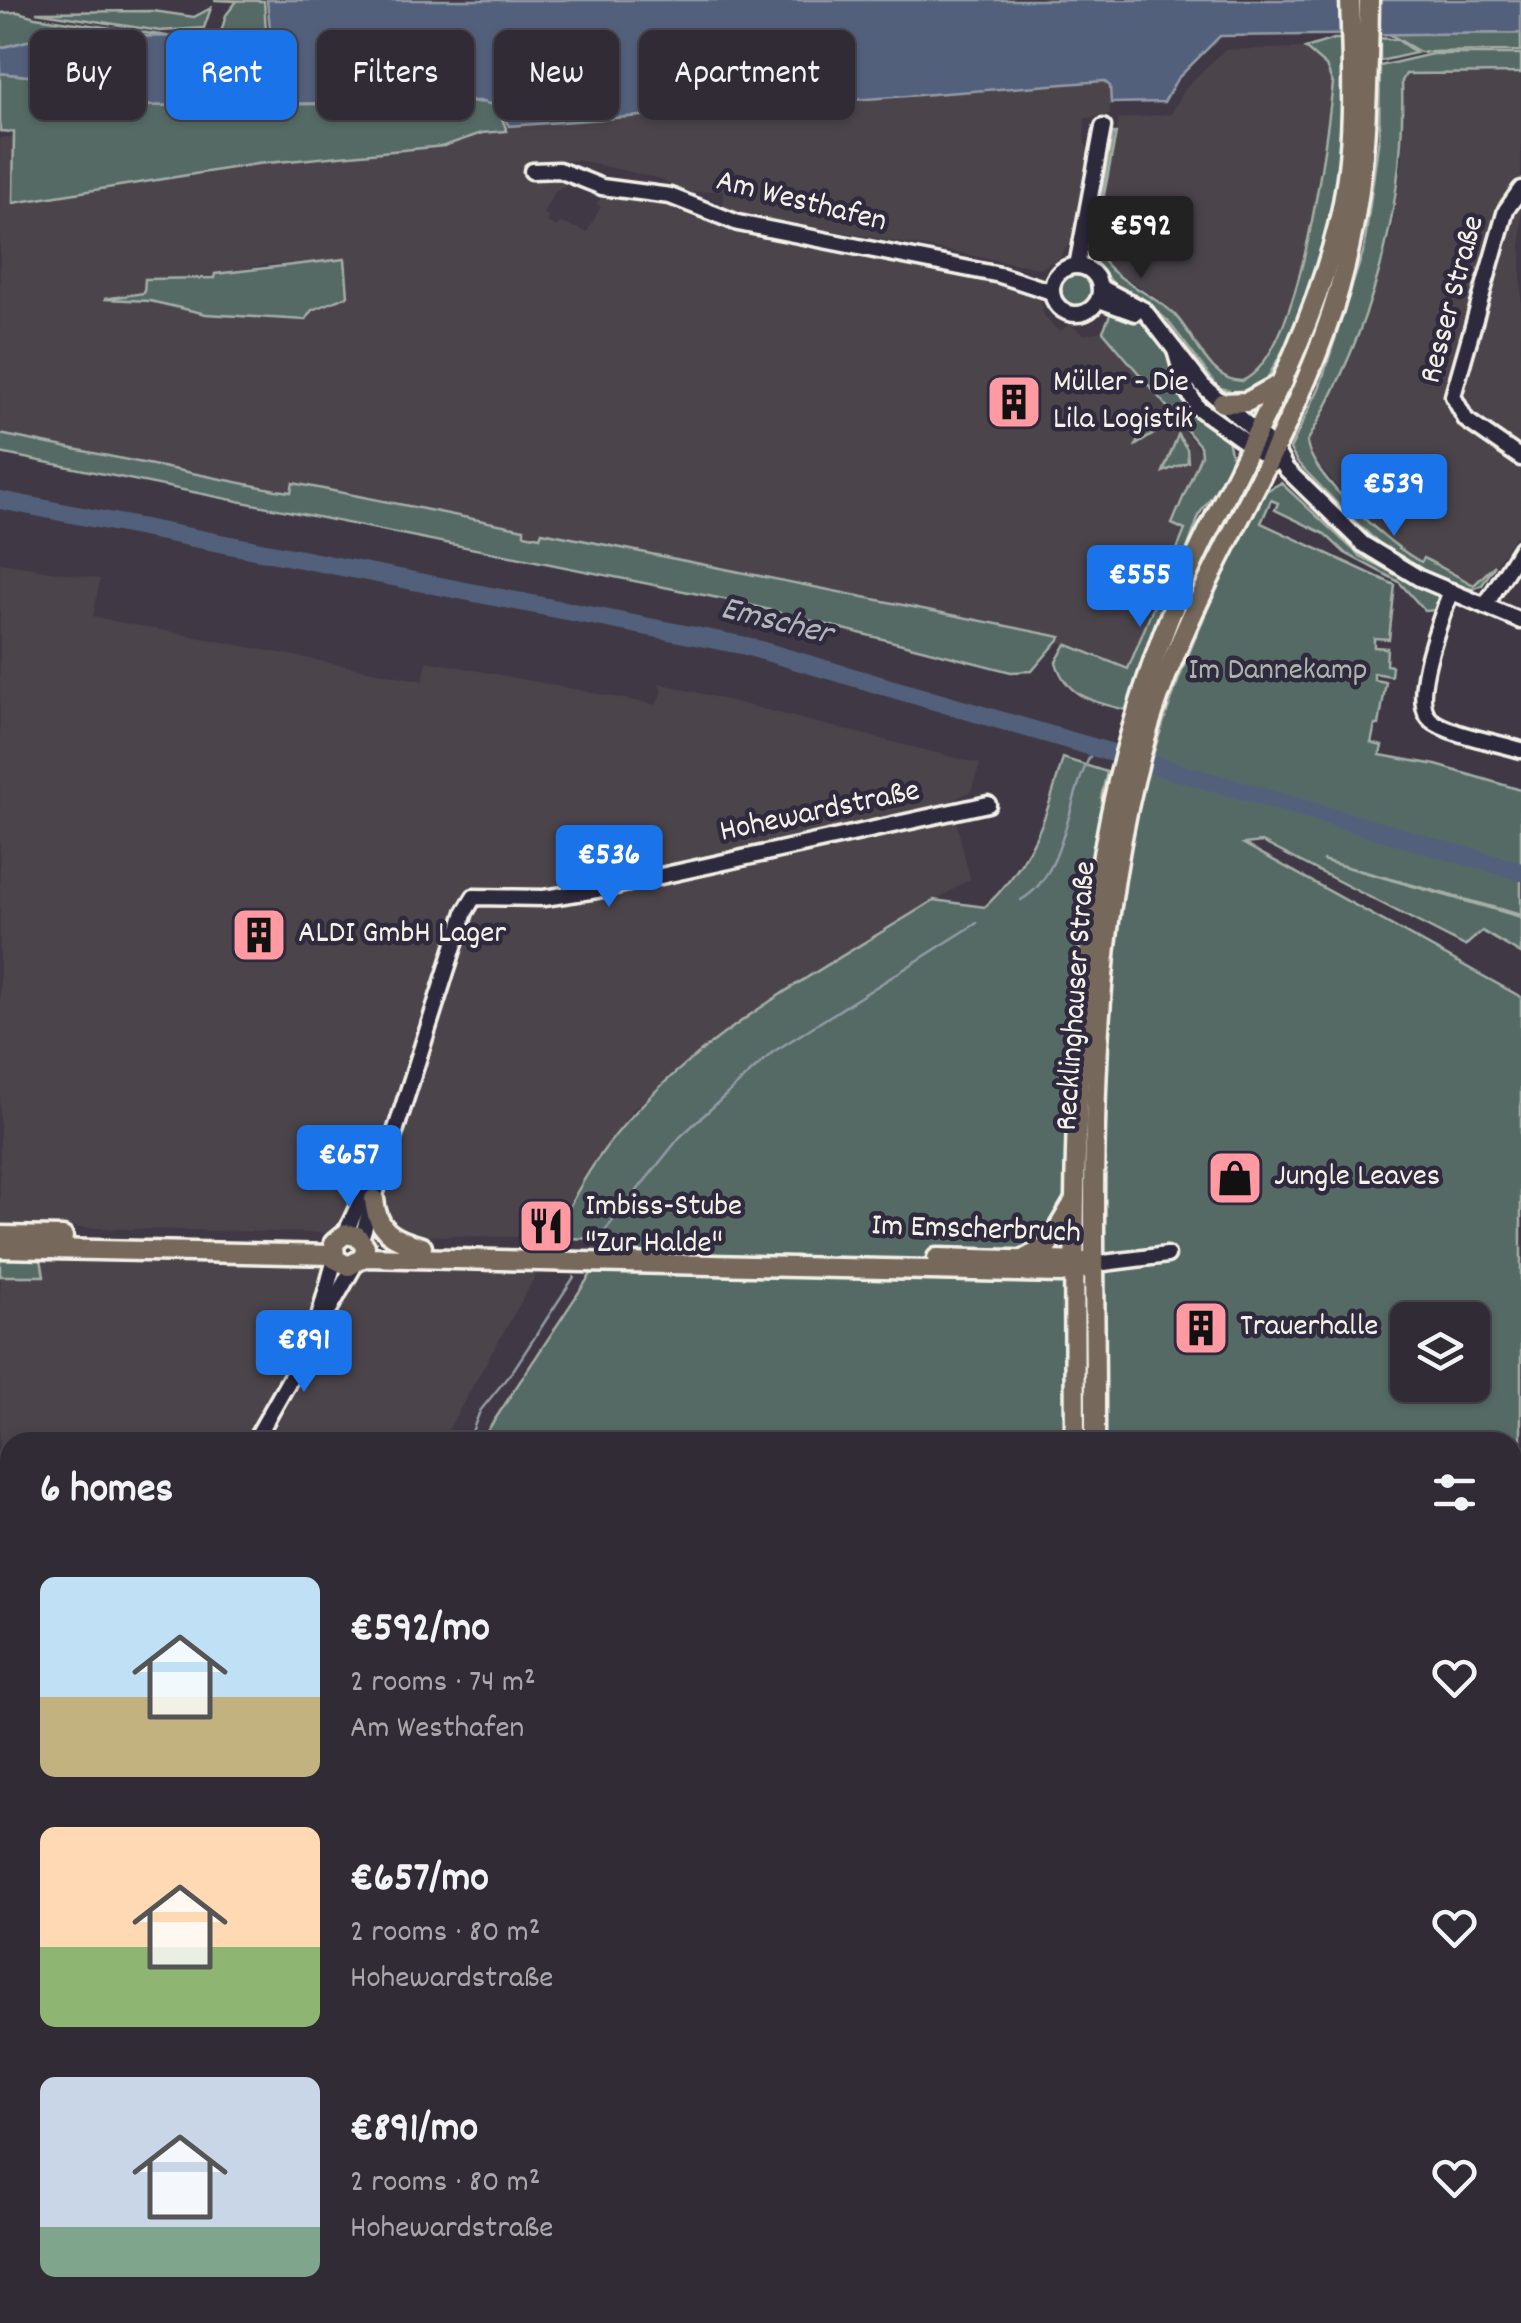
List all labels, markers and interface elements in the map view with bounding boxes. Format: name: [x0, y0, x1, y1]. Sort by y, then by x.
chip: Buy: [30, 30, 146, 120]
chip: Rent: [166, 30, 297, 120]
chip: Filters: [317, 30, 474, 120]
chip: New: [494, 30, 619, 120]
chip: Apartment: [639, 30, 855, 120]
street label: Am Westhafen: [711, 160, 891, 246]
pin: €592: [1082, 196, 1200, 281]
text: €592: [1110, 205, 1172, 251]
street label: Resser Straße: [1410, 211, 1498, 389]
place label: Müller - Die Lila Logistik: [1053, 361, 1193, 444]
building icon: Müller - Die Lila Logistik: [984, 372, 1044, 432]
pin: €539: [1335, 454, 1453, 539]
text: €539: [1363, 463, 1425, 509]
pin: €555: [1081, 545, 1199, 630]
text: €555: [1109, 554, 1171, 600]
water label: Emscher: [715, 585, 841, 662]
park label: Im Dannekamp: [1188, 649, 1368, 695]
street label: Hohewardstraße: [716, 769, 924, 857]
pin: €536: [550, 825, 668, 910]
text: €536: [578, 834, 640, 880]
street label: Recklinghauser Straße: [1046, 860, 1110, 1132]
building icon: ALDI GmbH Lager: [229, 905, 289, 965]
place label: ALDI GmbH Lager: [298, 912, 506, 958]
pin: €657: [290, 1125, 408, 1210]
text: €657: [319, 1134, 379, 1180]
shop icon: Jungle Leaves: [1205, 1148, 1265, 1208]
place label: Jungle Leaves: [1274, 1155, 1440, 1201]
place label: Imbiss-Stube "Zur Halde": [585, 1185, 742, 1268]
restaurant icon: Imbiss-Stube "Zur Halde": [516, 1196, 576, 1256]
street label: Im Emscherbruch: [870, 1204, 1082, 1258]
building icon: Trauerhalle: [1171, 1298, 1231, 1358]
map controls: [1390, 1302, 1490, 1402]
button: layers: [1390, 1302, 1490, 1402]
place label: Trauerhalle: [1240, 1305, 1378, 1351]
pin: €891: [245, 1310, 363, 1395]
text: €891: [278, 1319, 330, 1365]
text: 6 homes: [40, 1462, 173, 1522]
icon: filters: [1427, 1465, 1482, 1520]
text: €592/mo: [350, 1601, 490, 1661]
icon: home: [120, 1617, 240, 1737]
icon: heart: [1427, 1650, 1482, 1705]
text: 2 rooms · 74 m²: [350, 1661, 536, 1707]
text: Am Westhafen: [350, 1707, 524, 1753]
text: €657/mo: [350, 1851, 489, 1911]
icon: home: [120, 1867, 240, 1987]
icon: heart: [1427, 1900, 1482, 1955]
text: 2 rooms · 80 m²: [350, 1911, 540, 1957]
text: Hohewardstraße: [350, 1957, 553, 2003]
text: €891/mo: [350, 2101, 478, 2161]
icon: home: [120, 2117, 240, 2237]
icon: heart: [1427, 2150, 1482, 2205]
text: 2 rooms · 80 m²: [350, 2161, 540, 2207]
text: Hohewardstraße: [350, 2207, 553, 2253]

